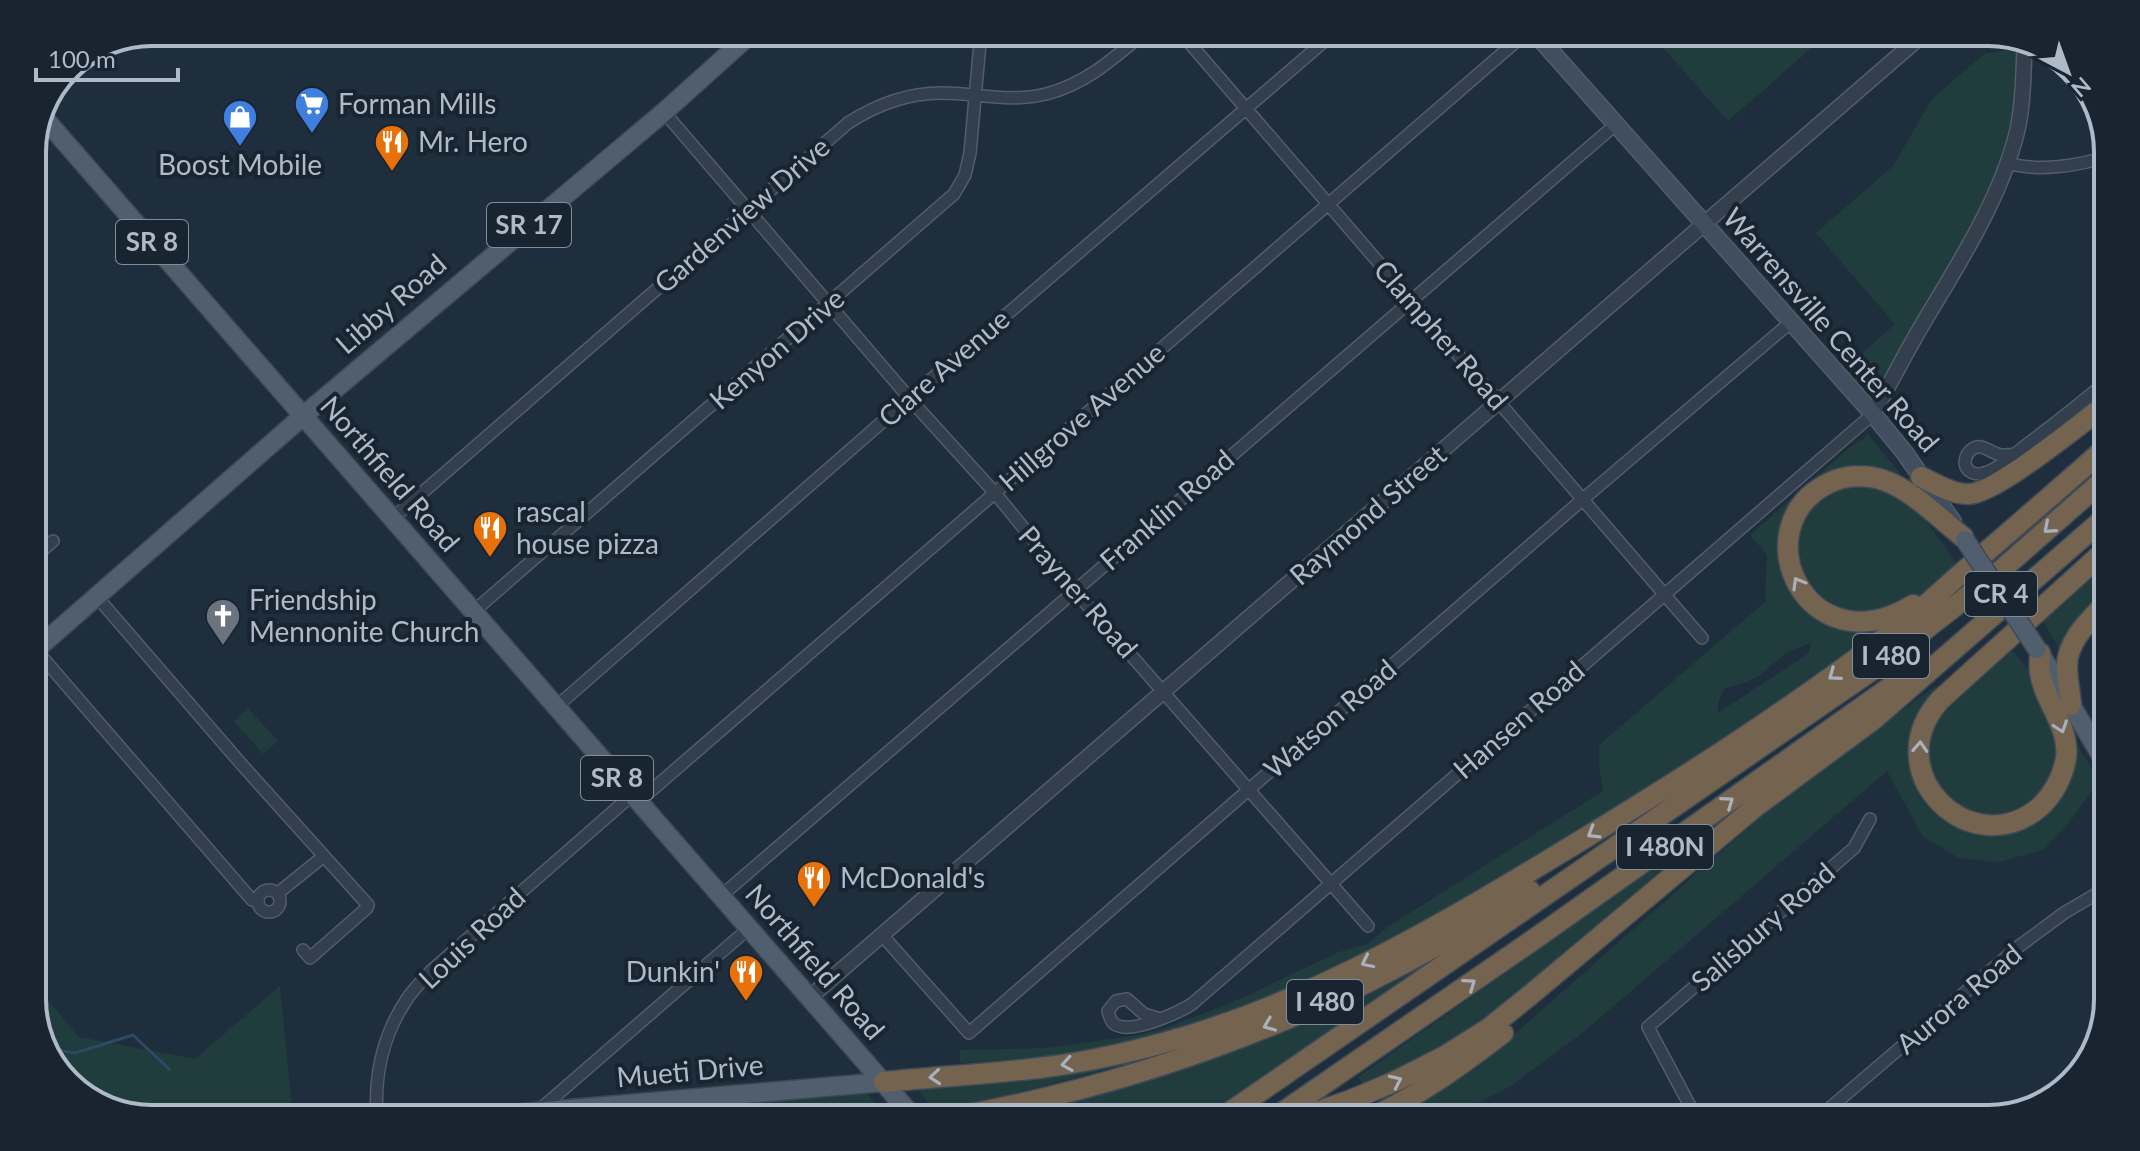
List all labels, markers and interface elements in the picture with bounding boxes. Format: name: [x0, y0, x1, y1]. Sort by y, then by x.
scale bar: [36, 32, 178, 82]
north arrow: [2028, 32, 2108, 112]
text: 100 m: [48, 44, 116, 73]
text: N: [2066, 72, 2097, 103]
supermarket icon: Forman Mills: [293, 85, 331, 135]
place label: Forman Mills: [338, 86, 496, 120]
shop icon: Boost Mobile: [221, 98, 259, 148]
restaurant icon: Mr. Hero: [373, 123, 411, 173]
place label: Mr. Hero: [418, 124, 528, 158]
street label: Gardenview Drive: [647, 129, 836, 300]
place label: Boost Mobile: [158, 147, 322, 181]
street label: Warrensville Center Road: [1717, 200, 1947, 458]
road number: SR 17: [487, 203, 571, 247]
road number: SR 8: [116, 220, 188, 264]
street label: Libby Road: [328, 246, 452, 360]
street label: Clampher Road: [1368, 253, 1516, 416]
street label: Kenyon Drive: [702, 281, 851, 416]
street label: Clare Avenue: [871, 301, 1016, 433]
street label: Hillgrove Avenue: [992, 335, 1171, 497]
street label: Northfield Road: [314, 389, 467, 558]
street label: Raymond Street: [1282, 437, 1453, 592]
street label: Franklin Road: [1092, 442, 1240, 577]
place label: rascal house pizza: [516, 494, 659, 560]
restaurant icon: rascal house pizza: [471, 509, 509, 559]
street label: Prayner Road: [1012, 518, 1145, 664]
one-way arrow: [2044, 518, 2059, 532]
road number: CR 4: [1965, 572, 2037, 616]
one-way arrow: [1792, 577, 1808, 592]
place label: Friendship Mennonite Church: [249, 582, 479, 648]
church icon: Friendship Mennonite Church: [204, 597, 242, 647]
road number: I 480: [1853, 634, 1929, 678]
street label: Watson Road: [1256, 652, 1402, 785]
street label: Hansen Road: [1446, 653, 1591, 785]
one-way arrow: [1828, 665, 1842, 680]
one-way arrow: [2051, 720, 2067, 734]
one-way arrow: [1911, 740, 1928, 753]
road number: SR 8: [581, 756, 653, 800]
one-way arrow: [1720, 797, 1734, 812]
one-way arrow: [1587, 823, 1602, 839]
road number: I 480N: [1617, 825, 1713, 869]
street label: Salisbury Road: [1684, 855, 1841, 998]
restaurant icon: McDonald's: [795, 859, 833, 909]
place label: McDonald's: [840, 860, 985, 894]
street label: Northfield Road: [739, 877, 892, 1046]
street label: Louis Road: [411, 879, 532, 995]
street label: Aurora Road: [1889, 936, 2028, 1060]
one-way arrow: [1361, 952, 1376, 968]
restaurant icon: Dunkin': [727, 953, 765, 1003]
place label: Dunkin': [626, 954, 720, 988]
one-way arrow: [1461, 978, 1475, 993]
road number: I 480: [1287, 980, 1363, 1024]
one-way arrow: [1263, 1016, 1277, 1032]
street label: Mueti Drive: [615, 1047, 765, 1093]
one-way arrow: [1060, 1054, 1074, 1071]
one-way arrow: [928, 1069, 941, 1086]
one-way arrow: [1387, 1075, 1402, 1091]

